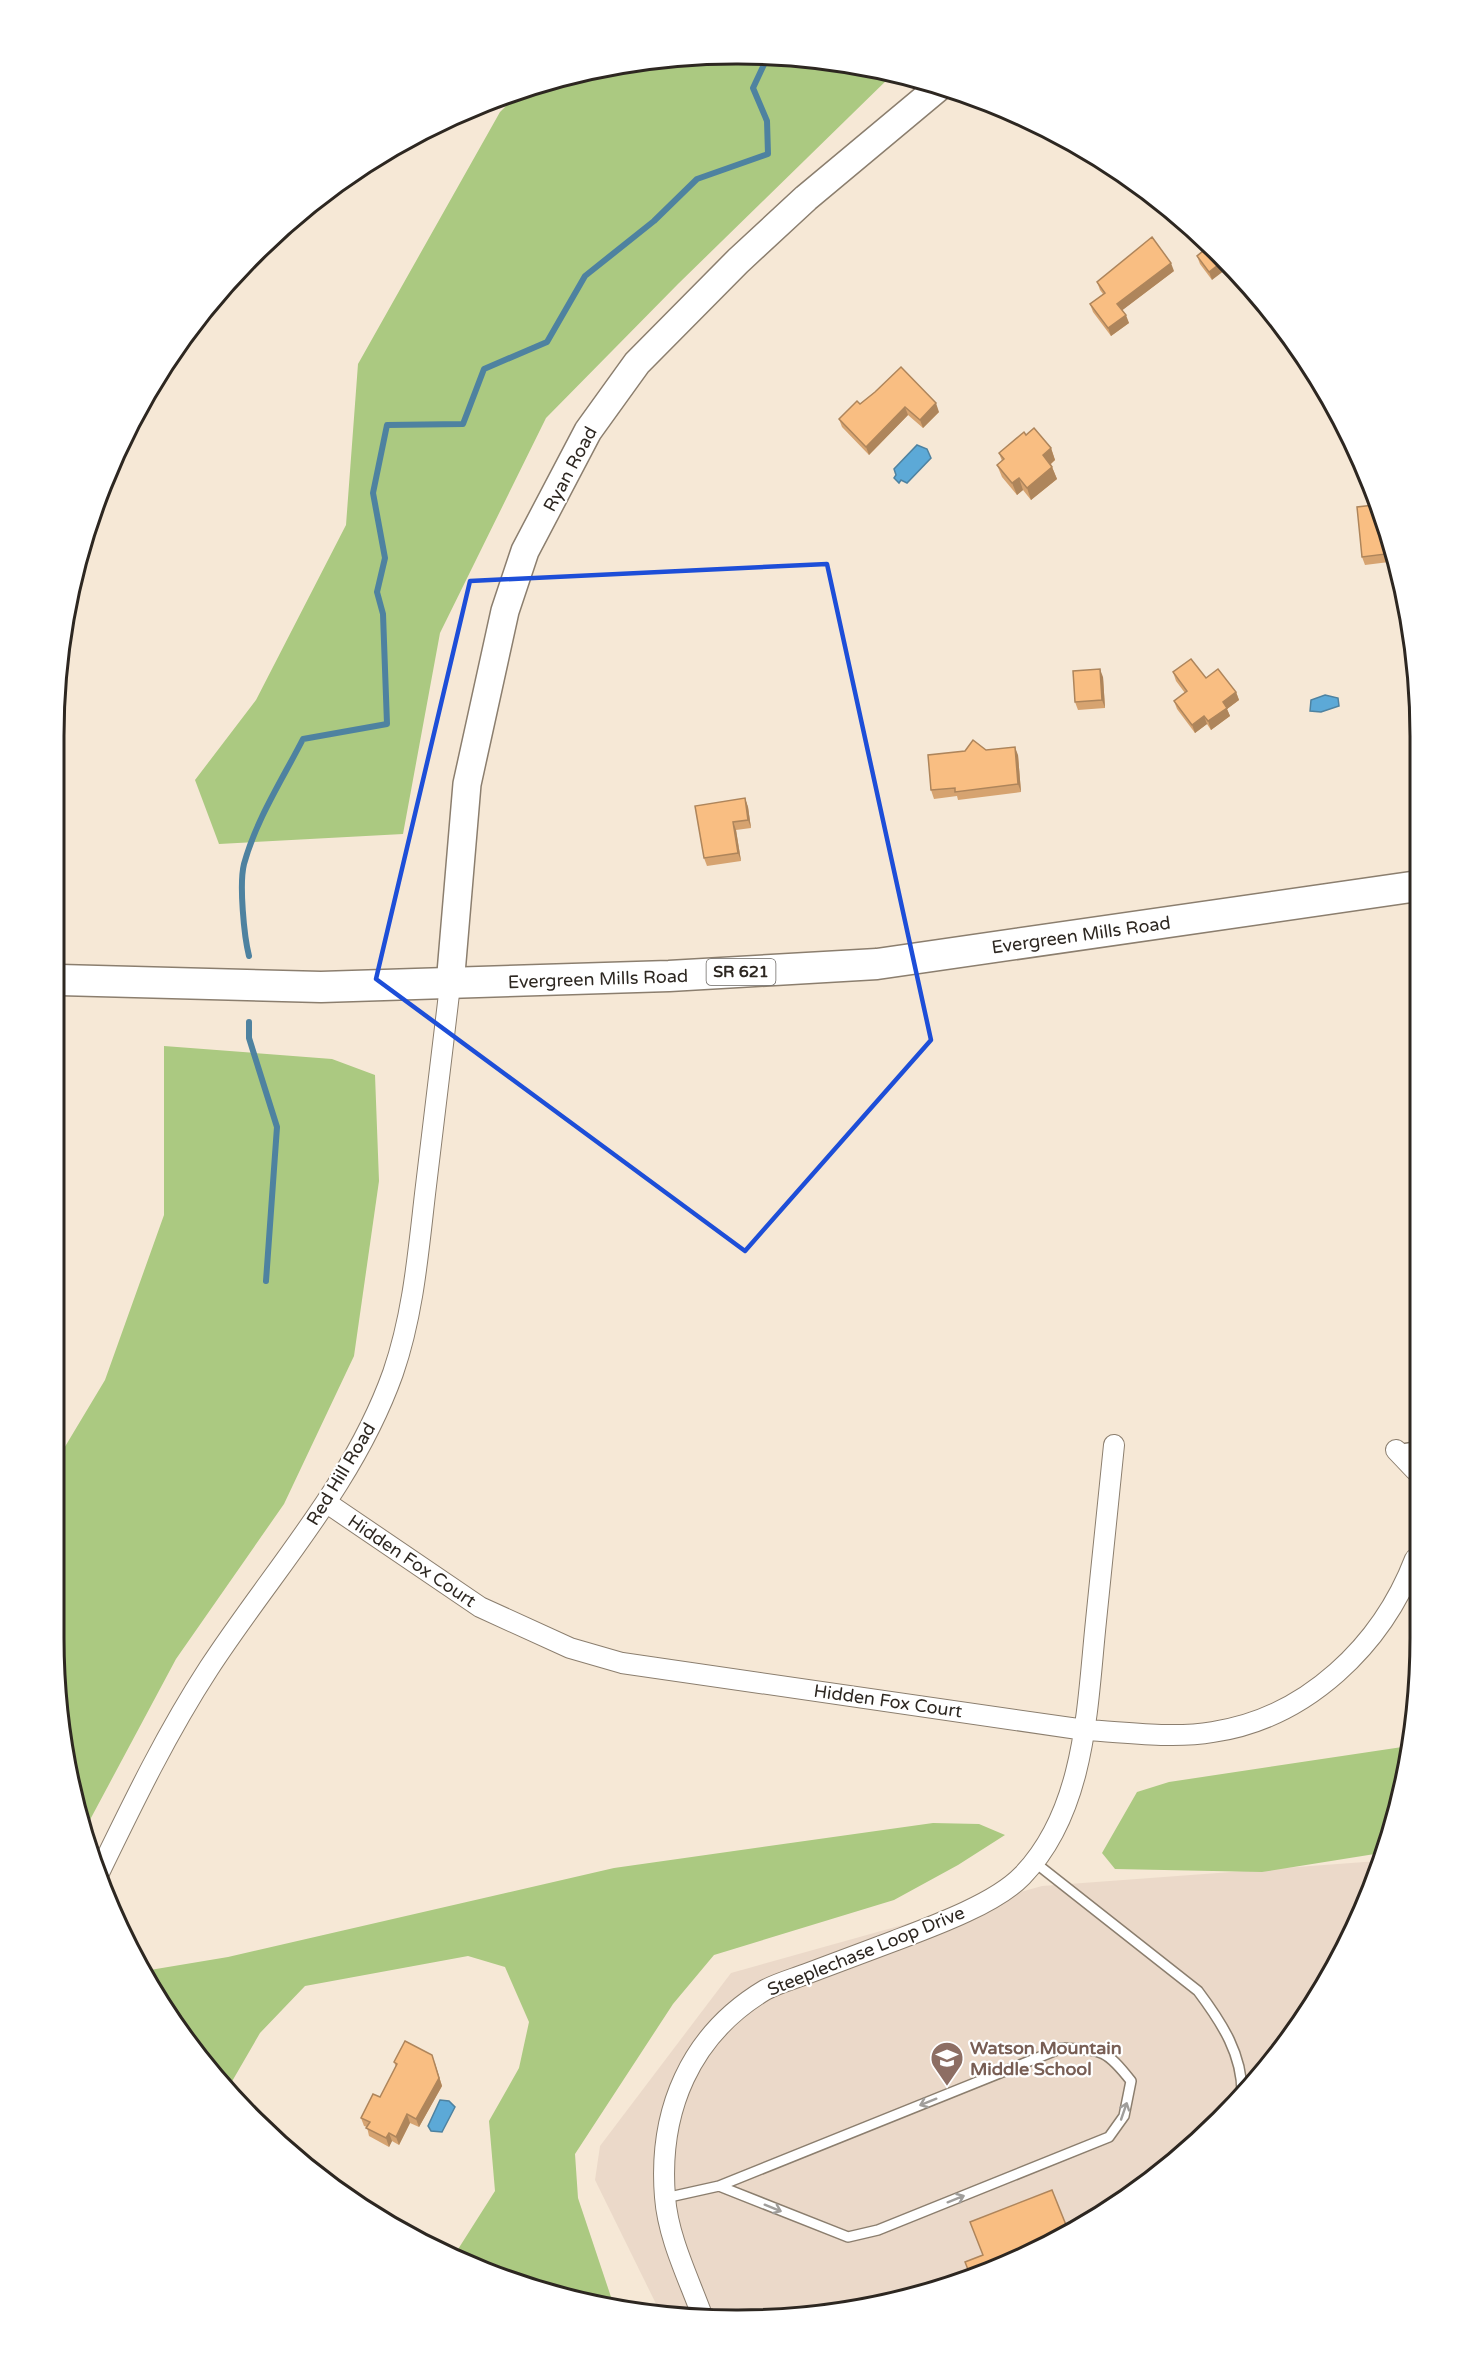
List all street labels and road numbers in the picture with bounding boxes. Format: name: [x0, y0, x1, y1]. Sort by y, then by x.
street label: Ryan Road: [538, 423, 602, 515]
street label: Evergreen Mills Road: [990, 912, 1172, 958]
road number: SR 621: [706, 959, 776, 985]
street label: Evergreen Mills Road: [507, 965, 689, 993]
street label: Red Hill Road: [302, 1419, 380, 1529]
street label: Hidden Fox Court: [344, 1510, 480, 1612]
street label: Hidden Fox Court: [812, 1680, 964, 1722]
street label: Steeplechase Loop Drive: [764, 1901, 968, 2001]

